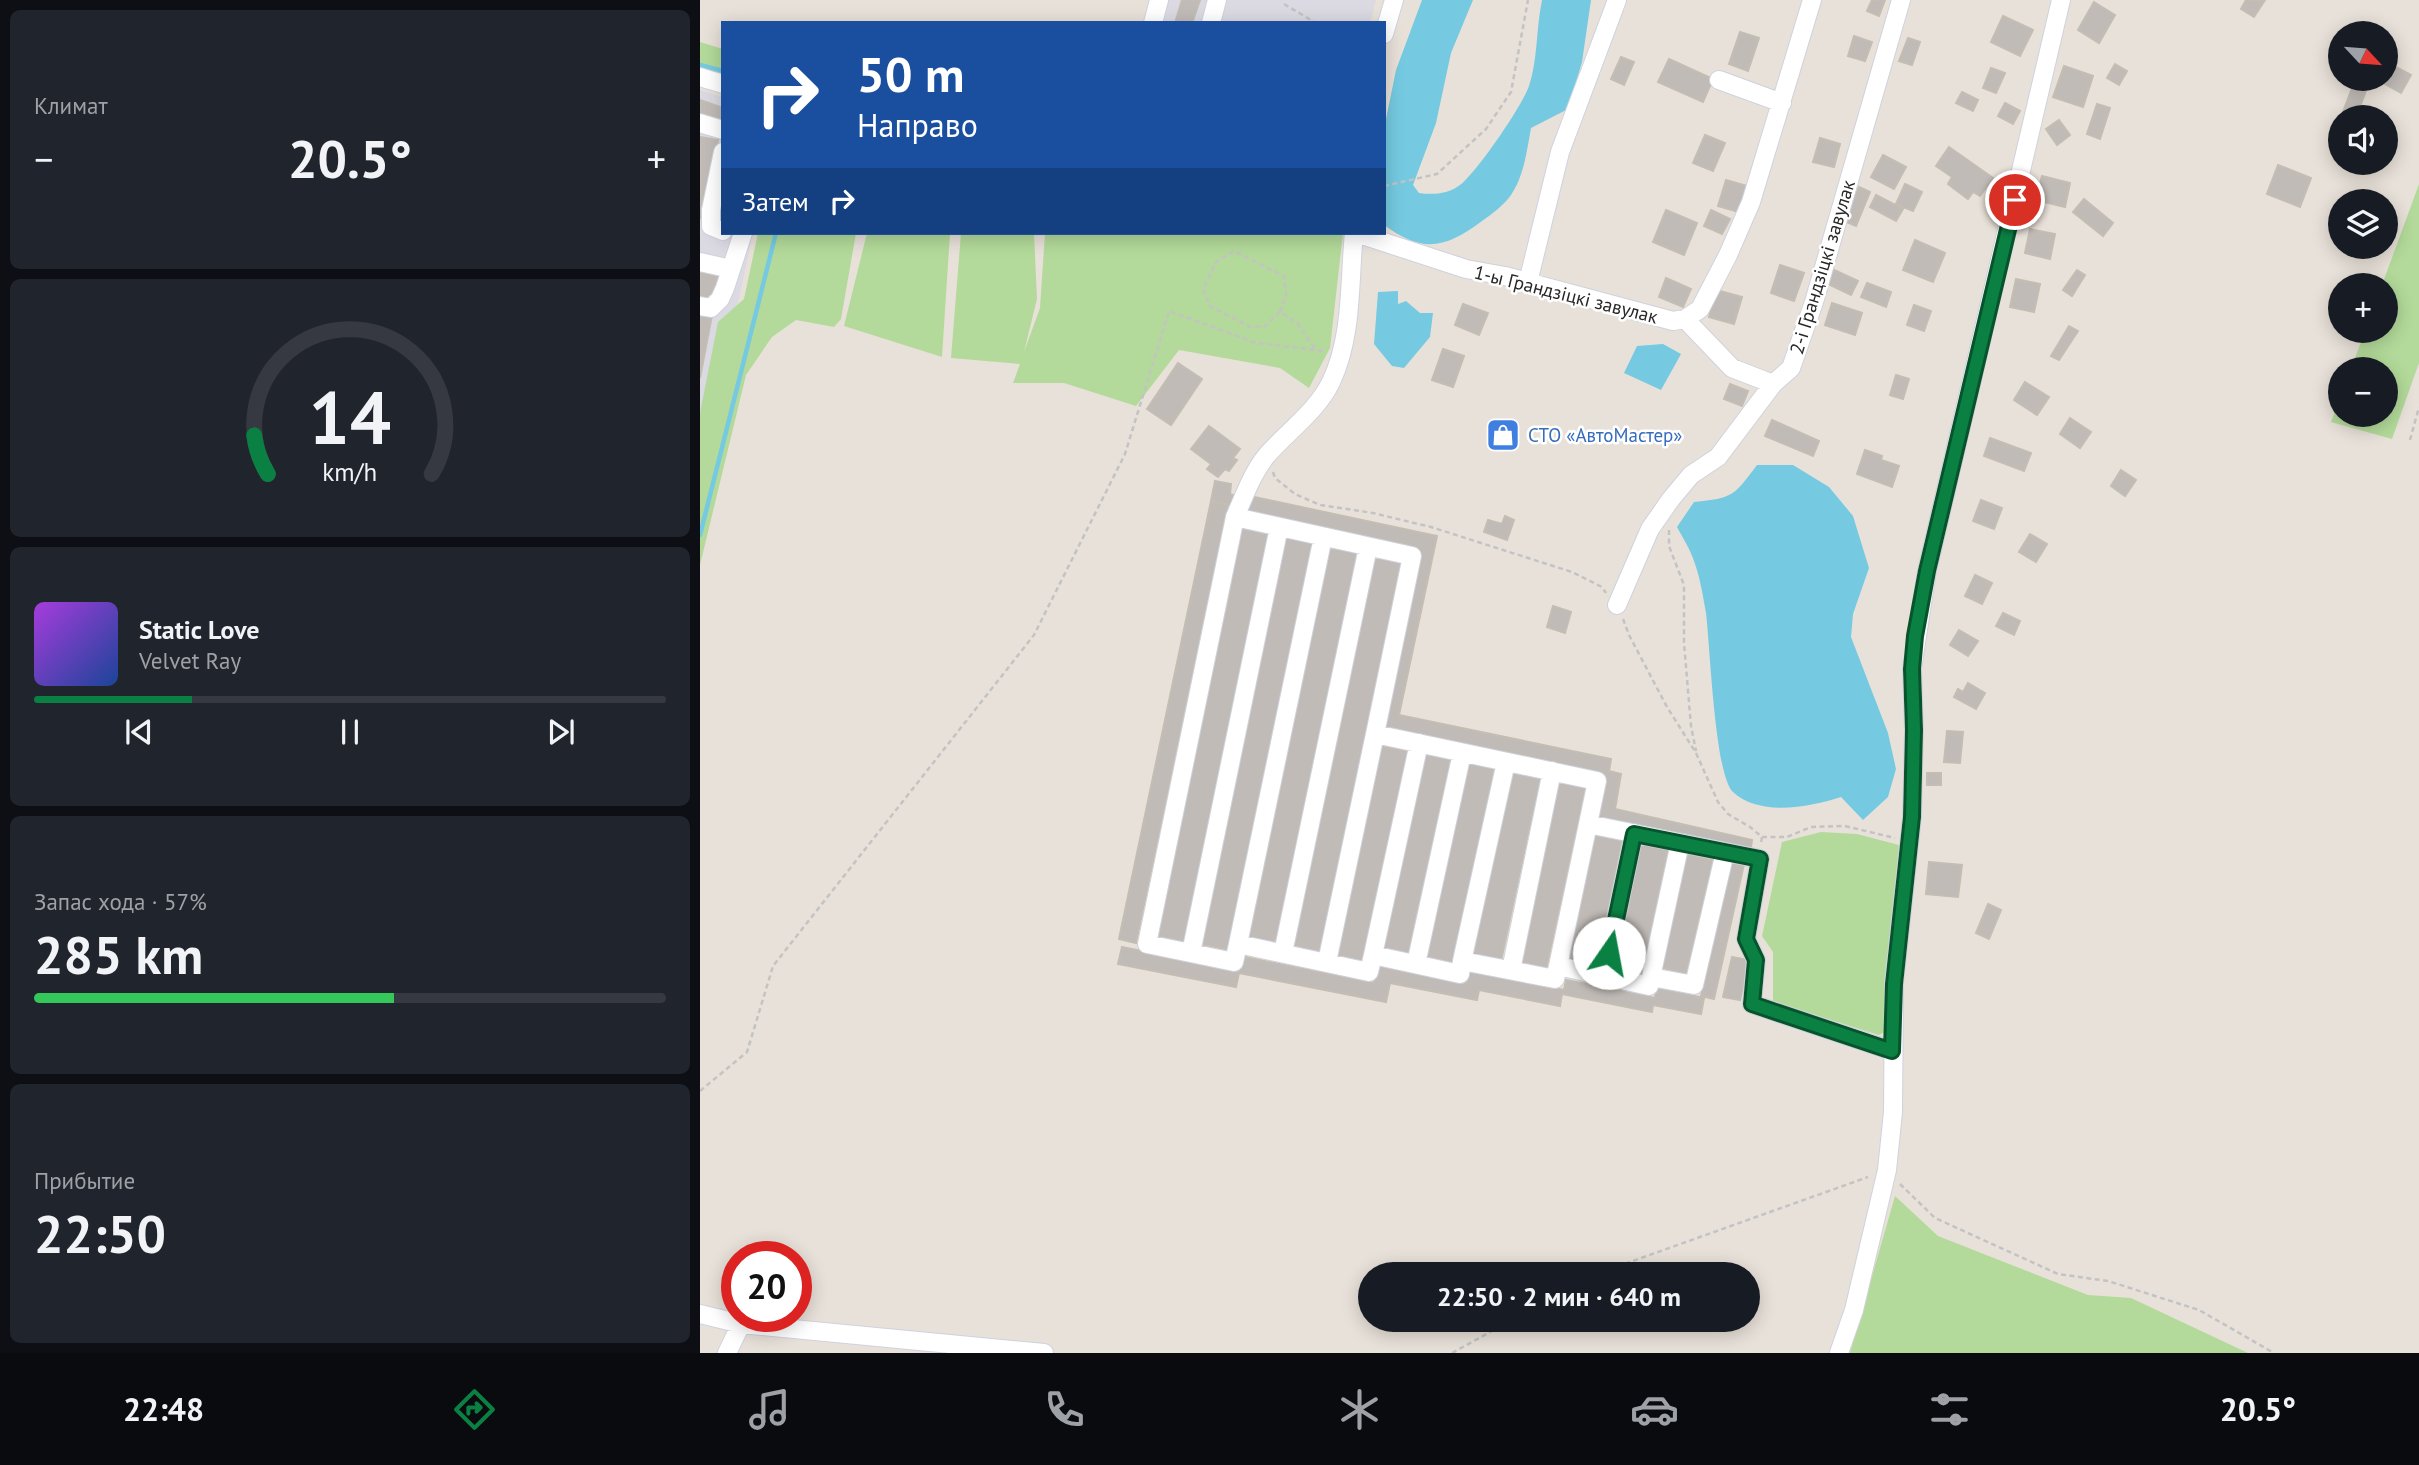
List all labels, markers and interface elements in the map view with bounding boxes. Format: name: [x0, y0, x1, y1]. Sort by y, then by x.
north arrow: [2328, 21, 2398, 91]
map controls: [2328, 21, 2398, 427]
text: 50 m: [857, 42, 964, 106]
icon: right: [742, 49, 833, 140]
text: Климат: [34, 91, 108, 120]
text: Направо: [857, 104, 978, 146]
button: sound: [2328, 105, 2398, 175]
text: 20.5°: [288, 125, 412, 192]
text: −: [34, 134, 53, 183]
text: +: [647, 134, 666, 183]
pin: [1985, 170, 2045, 230]
street label: 2-і Грандзіцкі завулак: [1784, 177, 1860, 357]
icon: arrive: [1996, 181, 2034, 219]
icon: right: [823, 182, 861, 220]
text: Затем: [742, 185, 809, 218]
button: layers: [2328, 189, 2398, 259]
street label: 1-ы Грандзіцкі завулак: [1472, 260, 1660, 328]
button: +: [2328, 273, 2398, 343]
button: −: [2328, 357, 2398, 427]
text: 14: [309, 370, 391, 464]
shop icon: СТО «АвтоМастер»: [1484, 416, 1522, 454]
place label: СТО «АвтоМастер»: [1528, 423, 1682, 447]
text: km/h: [323, 456, 377, 488]
text: Static Love: [139, 613, 260, 646]
text: Velvet Ray: [139, 646, 241, 675]
icon: previous: [120, 713, 158, 751]
icon: pause: [331, 713, 369, 751]
icon: next: [542, 713, 580, 751]
text: Запас хода · 57%: [34, 887, 207, 916]
position arrow: [1572, 916, 1646, 990]
text: 285 km: [34, 921, 203, 988]
text: Прибытие: [34, 1166, 135, 1195]
text: 22:50: [34, 1200, 166, 1267]
speed limit sign: 20: [721, 1241, 812, 1332]
text: 22:50 · 2 мин · 640 m: [1437, 1280, 1681, 1313]
icon: directions: [450, 1385, 499, 1434]
icon: music: [745, 1385, 794, 1434]
icon: phone: [1040, 1385, 1089, 1434]
icon: climate: [1335, 1385, 1384, 1434]
icon: car: [1630, 1385, 1679, 1434]
icon: filters: [1925, 1385, 1974, 1434]
text: 22:48: [123, 1388, 204, 1430]
text: 20.5°: [2220, 1388, 2296, 1430]

